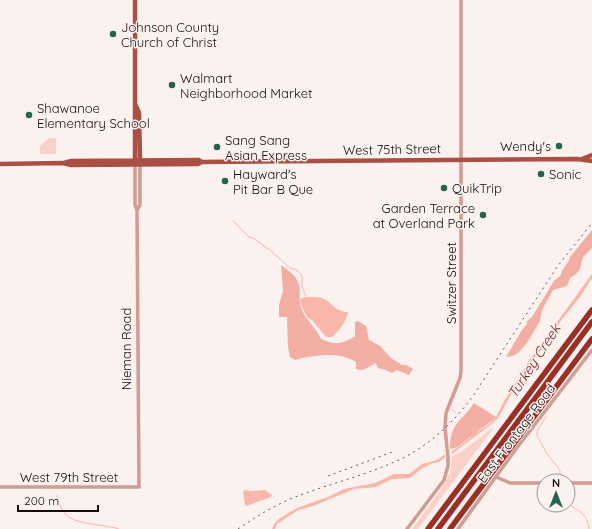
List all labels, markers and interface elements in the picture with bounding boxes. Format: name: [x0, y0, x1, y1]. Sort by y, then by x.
place label: Johnson County Church of Christ: [121, 19, 219, 50]
marker: Johnson County Church of Christ: [108, 29, 118, 39]
place label: Walmart Neighborhood Market: [180, 70, 312, 101]
marker: Walmart Neighborhood Market: [167, 80, 177, 90]
place label: Shawanoe Elementary School: [37, 100, 150, 131]
marker: Shawanoe Elementary School: [24, 110, 34, 120]
place label: Sang Sang Asian Express: [225, 132, 307, 163]
place label: Wendy's: [500, 138, 551, 154]
street label: West 75th Street: [343, 140, 441, 158]
marker: Wendy's: [554, 141, 564, 151]
marker: Sang Sang Asian Express: [212, 142, 222, 152]
place label: Hayward's Pit Bar B Que: [233, 166, 313, 197]
place label: Sonic: [549, 166, 581, 182]
marker: Sonic: [536, 169, 546, 179]
marker: Hayward's Pit Bar B Que: [220, 176, 230, 186]
place label: QuikTrip: [452, 180, 502, 196]
marker: QuikTrip: [439, 183, 449, 193]
place label: Garden Terrace at Overland Park: [373, 200, 475, 231]
marker: Garden Terrace at Overland Park: [478, 210, 488, 220]
street label: Switzer Street: [443, 242, 459, 324]
street label: Nieman Road: [118, 308, 134, 390]
water label: Turkey Creek: [503, 319, 565, 401]
street label: East Frontage Road: [474, 380, 558, 486]
street label: West 79th Street: [20, 469, 118, 485]
north arrow: [536, 473, 576, 513]
text: N: [552, 476, 560, 490]
scale bar: [18, 487, 98, 513]
text: 200 m: [24, 493, 59, 508]

